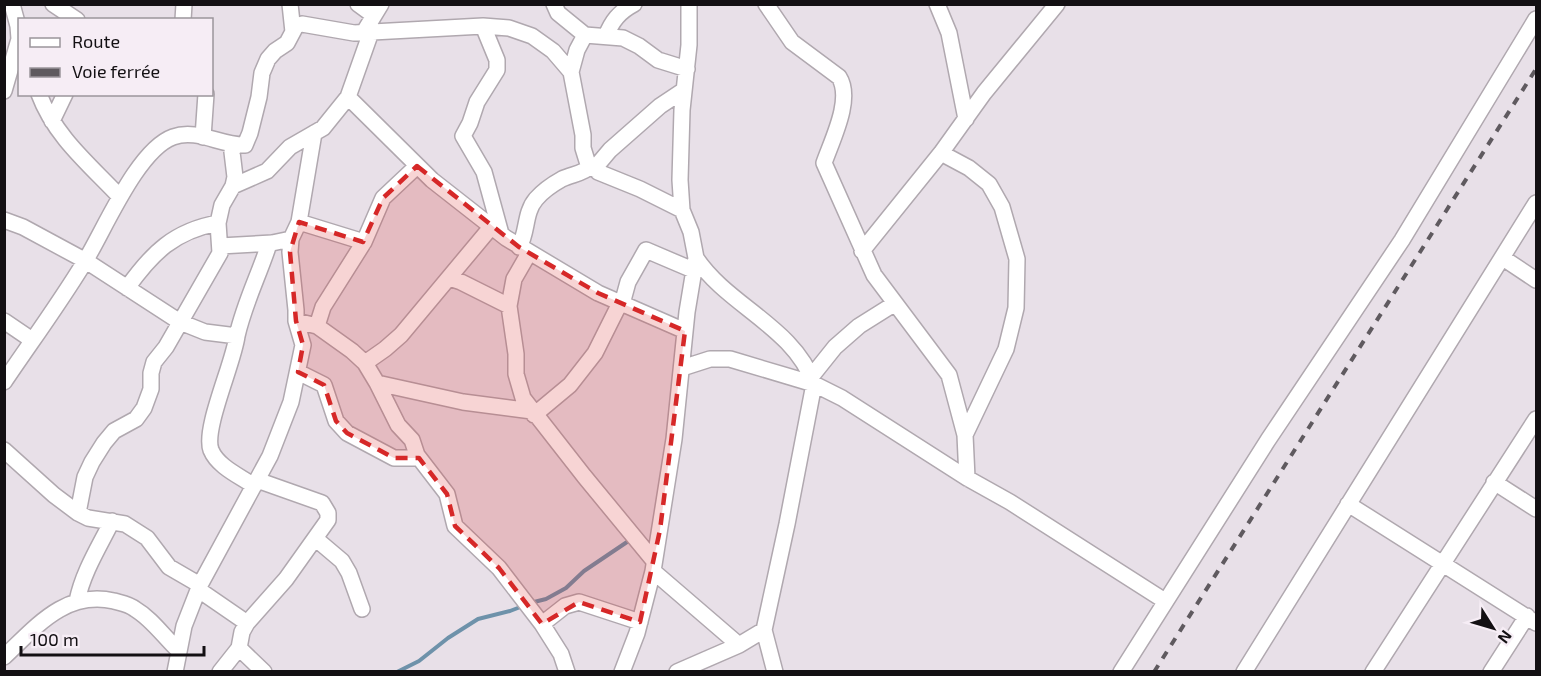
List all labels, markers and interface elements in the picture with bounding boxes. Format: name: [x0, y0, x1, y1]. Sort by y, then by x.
legend: [18, 18, 213, 96]
text: Route: [72, 30, 120, 52]
text: Voie ferrée: [72, 60, 160, 82]
north arrow: [1463, 598, 1523, 658]
scale bar: [21, 619, 204, 657]
text: N: [1494, 627, 1516, 648]
text: 100 m: [30, 628, 79, 650]

